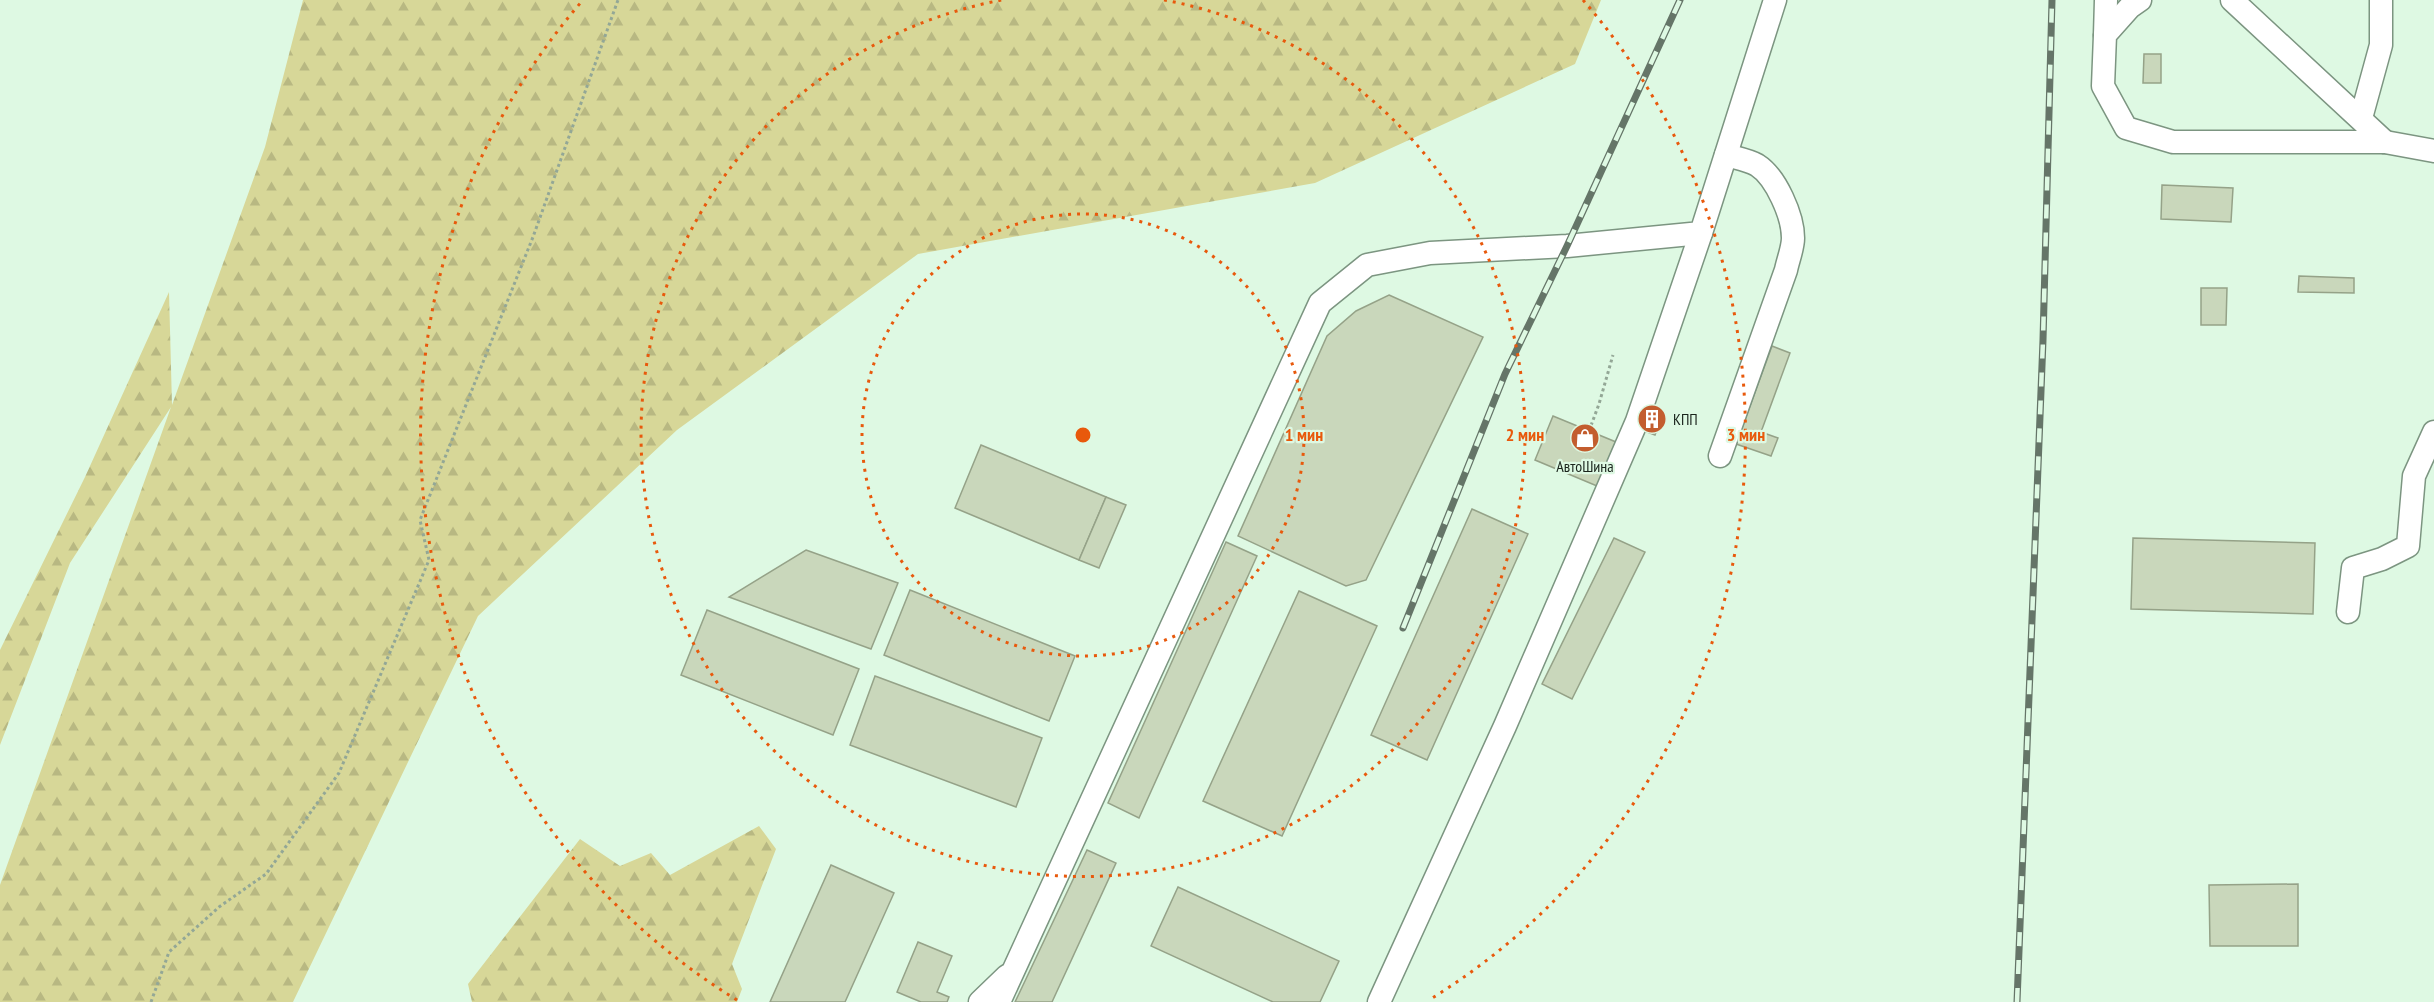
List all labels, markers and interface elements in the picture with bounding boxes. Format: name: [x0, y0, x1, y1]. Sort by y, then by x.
building icon: КПП: [1636, 403, 1668, 435]
place label: КПП: [1673, 409, 1698, 429]
shop icon: АвтоШина: [1569, 422, 1601, 454]
text: 1 мин: [1285, 423, 1323, 446]
text: 2 мин: [1506, 423, 1544, 446]
text: 3 мин: [1727, 423, 1765, 446]
centre of rings: [1073, 425, 1093, 445]
place label: АвтоШина: [1556, 456, 1614, 476]

